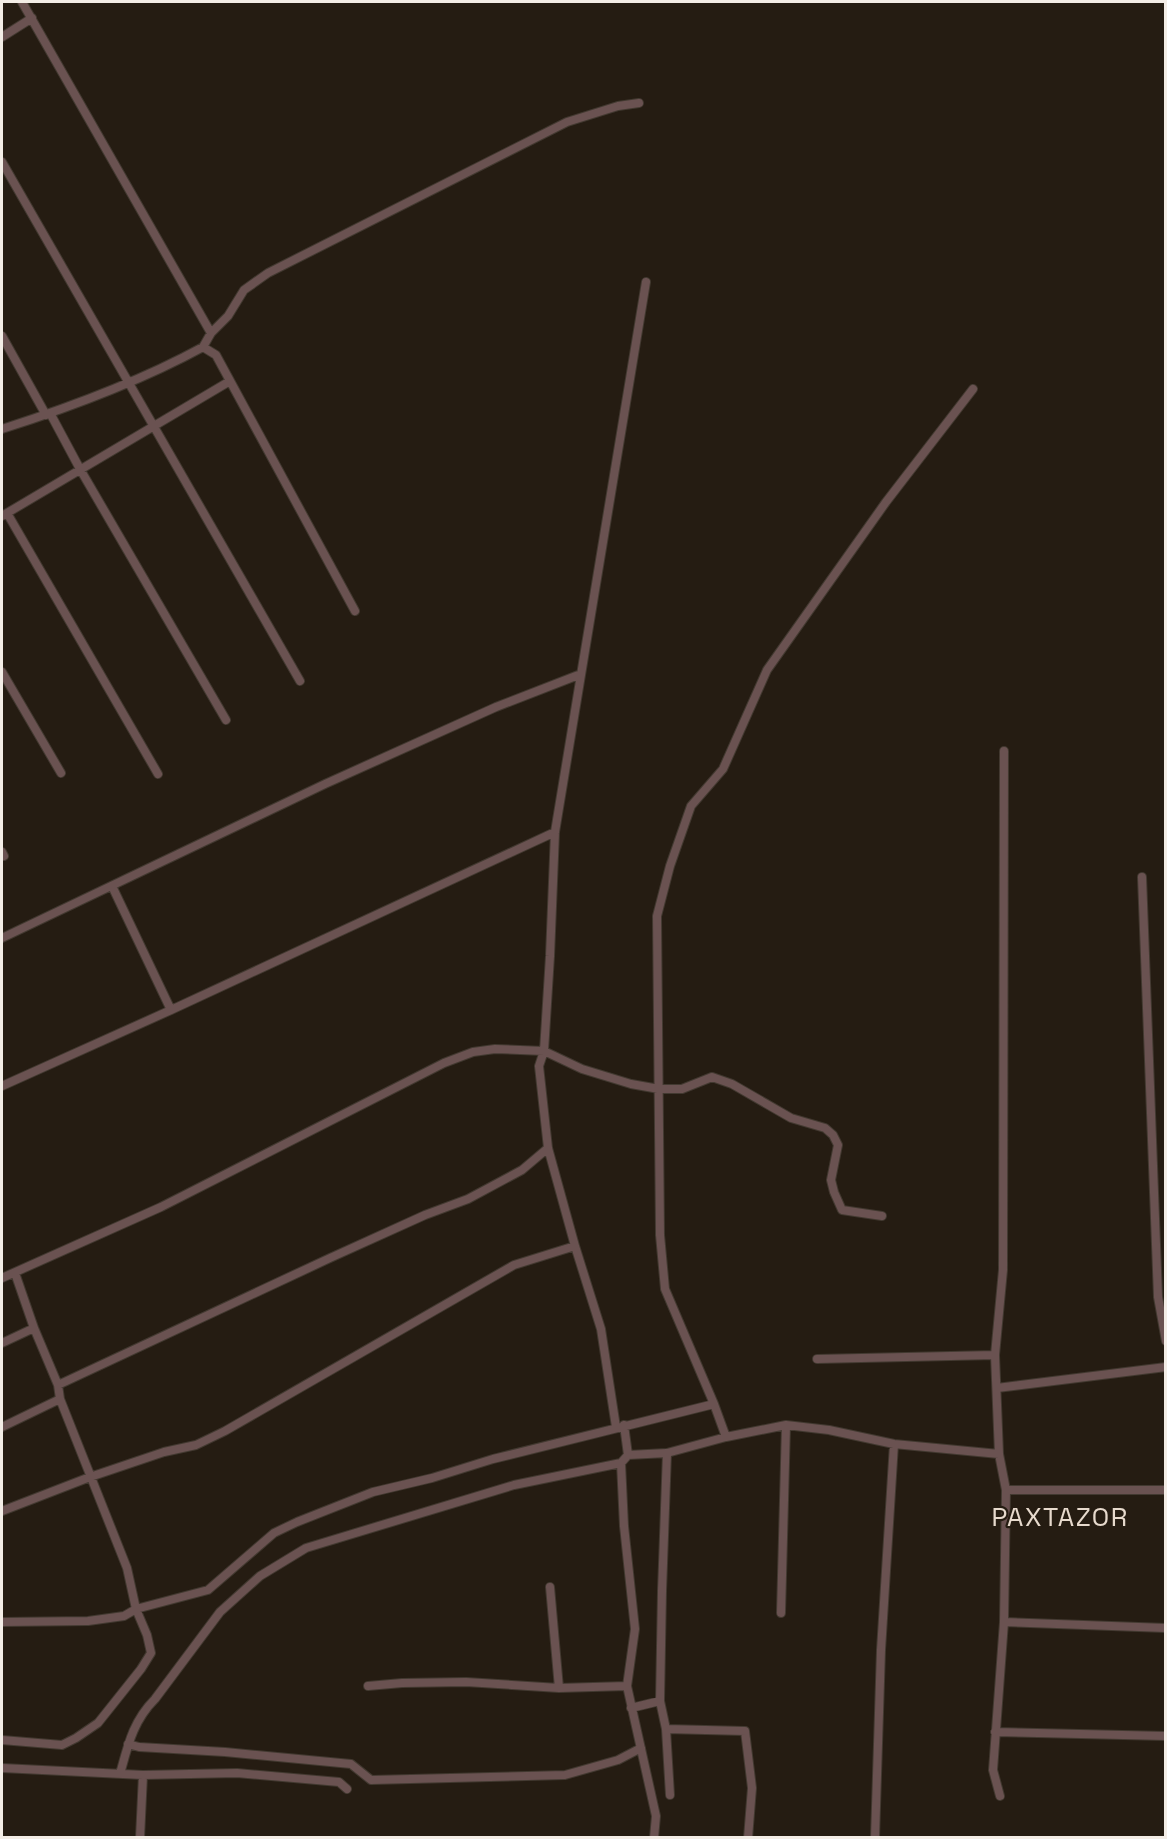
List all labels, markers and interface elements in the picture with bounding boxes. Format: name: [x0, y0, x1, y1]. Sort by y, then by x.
district label: PAXTAZOR: [991, 1500, 1129, 1534]

